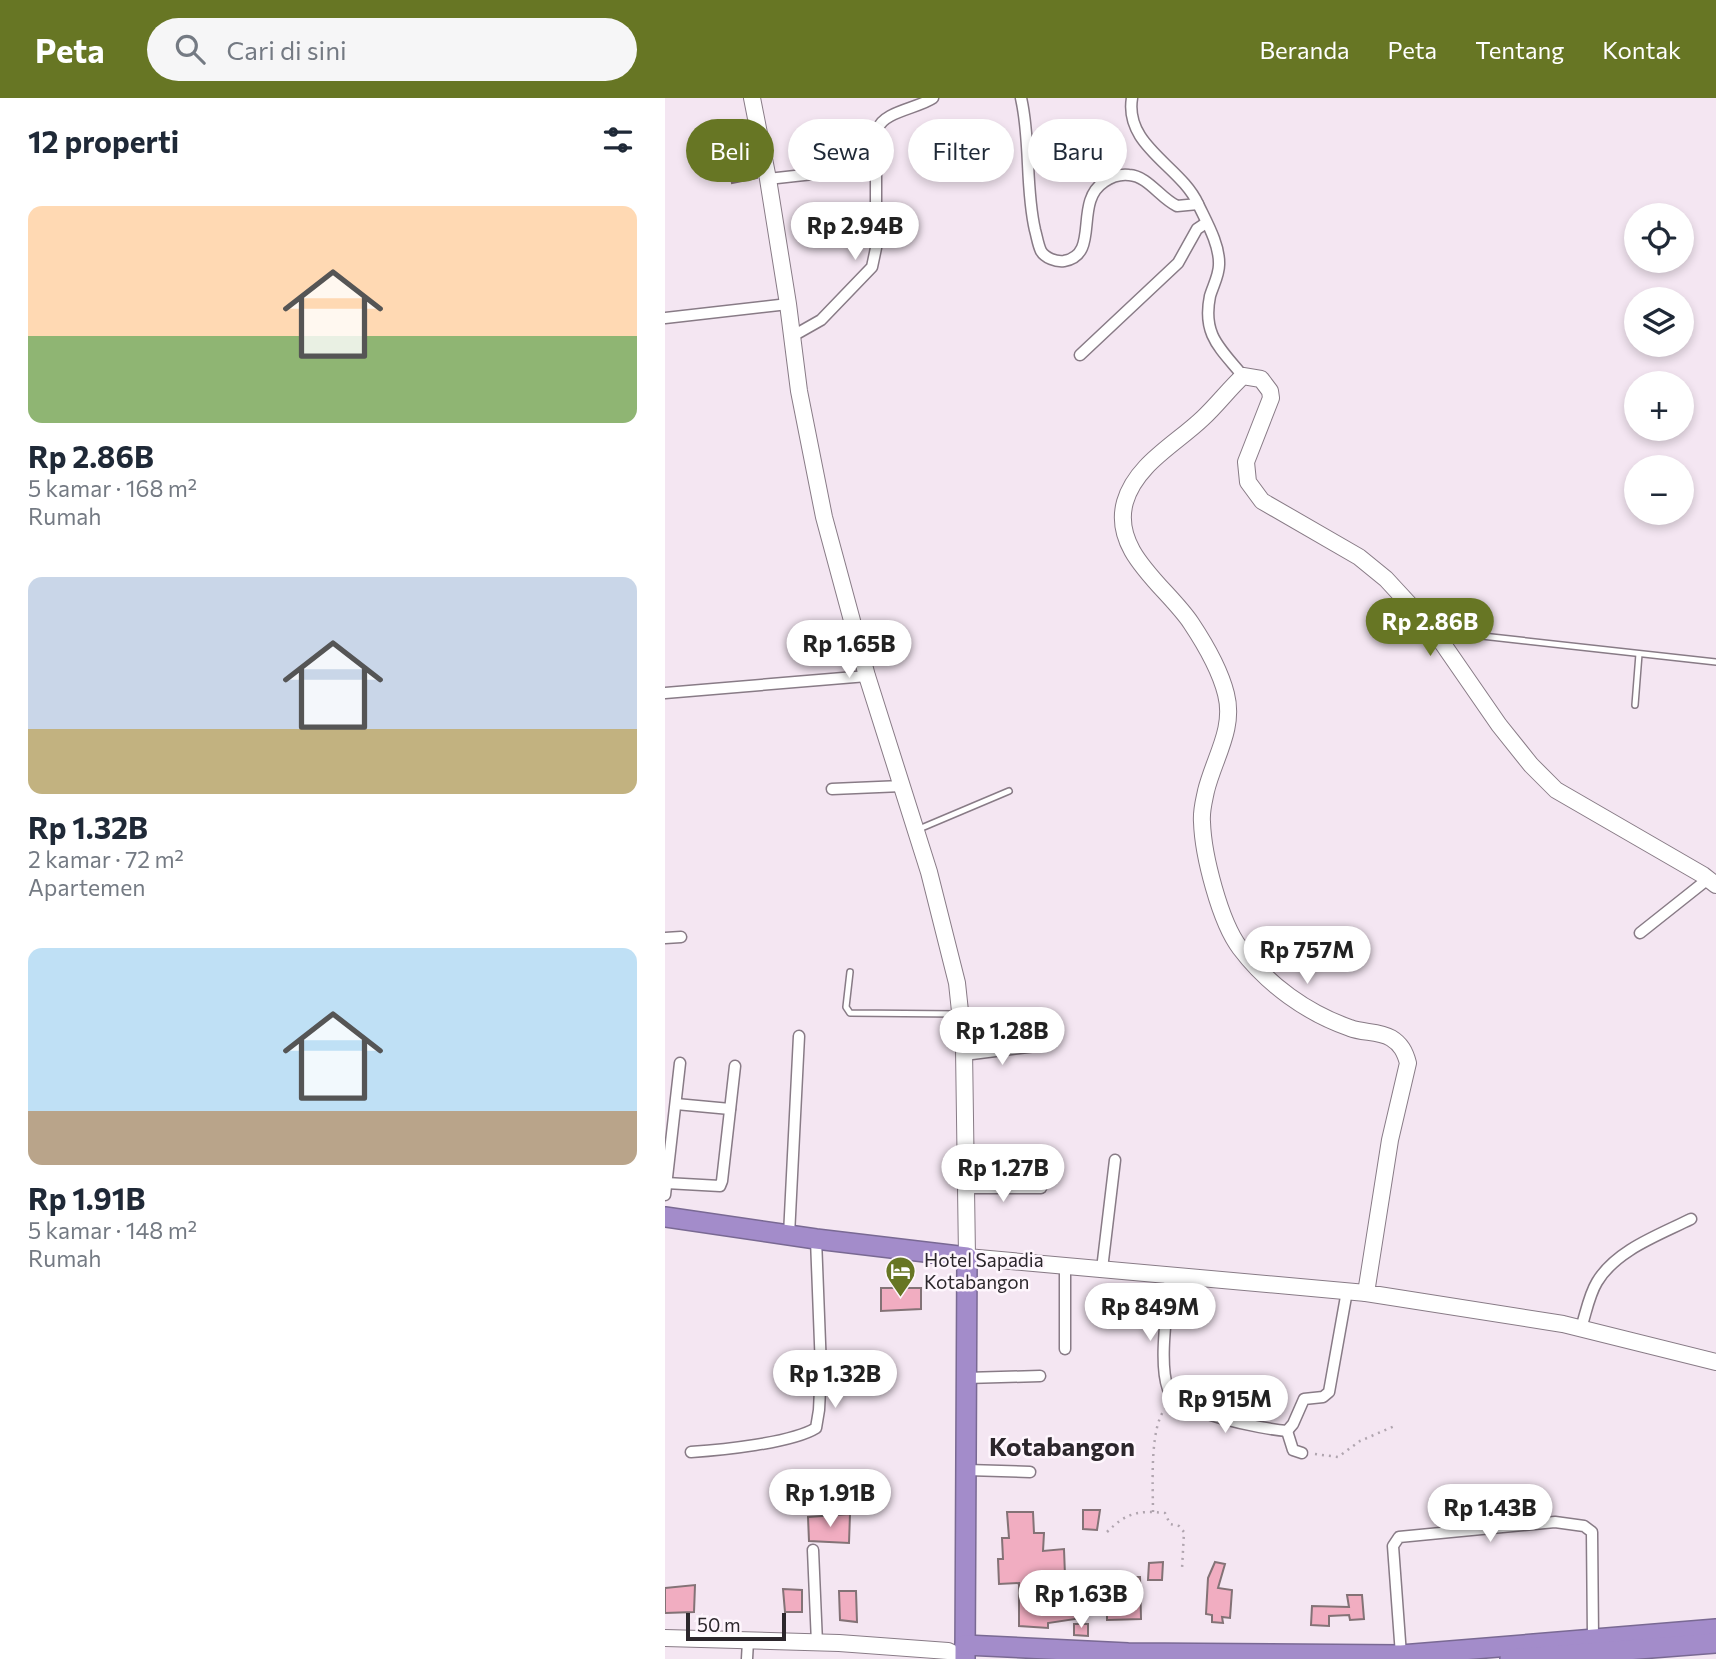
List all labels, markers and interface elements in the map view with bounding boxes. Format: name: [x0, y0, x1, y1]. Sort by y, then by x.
search box: [147, 18, 637, 81]
text: Peta: [35, 29, 105, 70]
icon: search: [171, 30, 209, 68]
text: Cari di sini: [227, 34, 347, 65]
text: Beranda: [1259, 35, 1350, 64]
text: Peta: [1388, 35, 1437, 64]
text: Tentang: [1475, 35, 1564, 64]
text: Kontak: [1602, 35, 1681, 64]
chip: Beli: [686, 119, 774, 182]
chip: Sewa: [788, 119, 894, 182]
chip: Filter: [908, 119, 1014, 182]
chip: Baru: [1028, 119, 1127, 182]
icon: filters: [599, 121, 637, 159]
text: 12 properti: [28, 122, 179, 159]
pin: Rp 2.94B: [783, 202, 927, 262]
map controls: [1624, 203, 1694, 525]
button: locate: [1624, 203, 1694, 273]
text: Rp 2.94B: [807, 211, 903, 239]
icon: home: [270, 251, 396, 377]
button: layers: [1624, 287, 1694, 357]
button: +: [1624, 371, 1694, 441]
text: Rp 2.86B: [28, 437, 154, 474]
button: −: [1624, 455, 1694, 525]
text: 5 kamar · 168 m²: [28, 474, 197, 502]
text: Rumah: [28, 502, 101, 530]
pin: Rp 2.86B: [1358, 598, 1502, 658]
text: Rp 2.86B: [1382, 607, 1478, 635]
pin: Rp 1.65B: [777, 620, 921, 680]
icon: home: [270, 622, 396, 748]
text: Rp 1.65B: [803, 629, 895, 657]
text: Rp 1.32B: [28, 808, 148, 845]
text: 2 kamar · 72 m²: [28, 845, 184, 873]
text: Apartemen: [28, 873, 145, 901]
pin: Rp 757M: [1242, 926, 1372, 986]
text: Rp 757M: [1260, 935, 1354, 963]
icon: home: [270, 993, 396, 1119]
pin: Rp 1.28B: [930, 1007, 1074, 1067]
text: Rp 1.28B: [956, 1016, 1048, 1044]
pin: Rp 1.27B: [931, 1144, 1075, 1204]
text: Rp 1.27B: [957, 1153, 1049, 1181]
text: Rp 1.91B: [28, 1179, 145, 1216]
text: 5 kamar · 148 m²: [28, 1216, 197, 1244]
text: Rumah: [28, 1244, 101, 1272]
place label: Hotel Sapadia Kotabangon: [924, 1248, 1044, 1293]
hotel icon: Hotel Sapadia Kotabangon: [884, 1254, 918, 1298]
pin: Rp 849M: [1085, 1284, 1215, 1343]
text: Rp 849M: [1101, 1292, 1199, 1320]
pin: Rp 1.32B: [763, 1350, 907, 1410]
text: Rp 1.32B: [789, 1359, 881, 1387]
pin: Rp 915M: [1160, 1376, 1290, 1435]
text: Rp 915M: [1178, 1384, 1272, 1412]
district label: Kotabangon: [989, 1430, 1135, 1461]
pin: Rp 1.91B: [758, 1470, 902, 1529]
text: Rp 1.91B: [785, 1478, 875, 1506]
pin: Rp 1.43B: [1418, 1484, 1562, 1544]
text: Rp 1.43B: [1444, 1493, 1536, 1521]
pin: Rp 1.63B: [1009, 1570, 1153, 1630]
text: Rp 1.63B: [1035, 1579, 1127, 1607]
scale bar: [686, 1610, 786, 1642]
text: 50 m: [697, 1613, 741, 1636]

